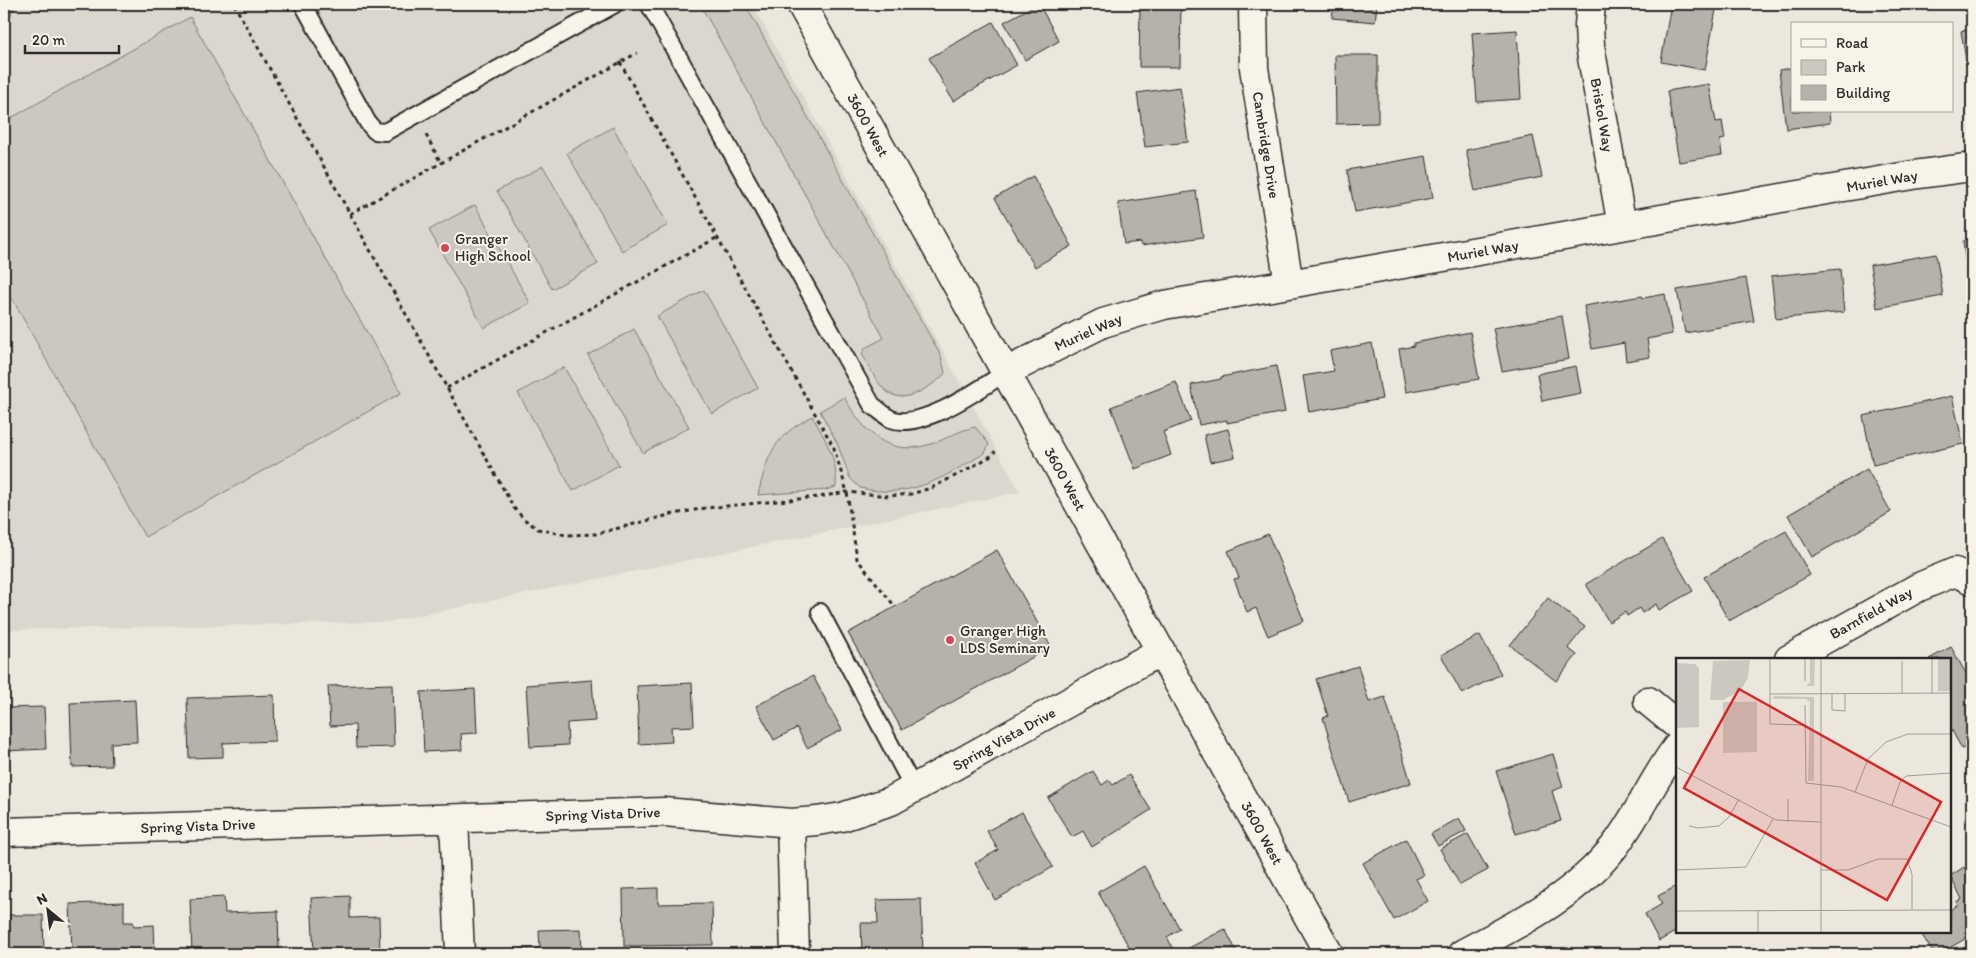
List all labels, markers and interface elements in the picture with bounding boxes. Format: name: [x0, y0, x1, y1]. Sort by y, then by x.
scale bar: [25, 22, 119, 54]
legend: [1791, 22, 1954, 112]
text: 20 m: [32, 31, 66, 49]
text: Road: [1836, 34, 1869, 52]
text: Park: [1836, 58, 1866, 76]
street label: Bristol Way: [1587, 77, 1617, 153]
text: Building: [1836, 84, 1890, 102]
street label: 3600 West: [843, 90, 893, 160]
street label: Cambridge Drive: [1249, 90, 1283, 200]
street label: Muriel Way: [1845, 166, 1919, 196]
place label: Granger High School: [455, 230, 532, 265]
street label: Muriel Way: [1446, 236, 1520, 266]
marker: Granger High School: [439, 242, 451, 254]
street label: Muriel Way: [1051, 309, 1125, 355]
street label: 3600 West: [1040, 444, 1090, 514]
street label: Barnfield Way: [1827, 583, 1915, 643]
place label: Granger High LDS Seminary: [960, 622, 1050, 657]
marker: Granger High LDS Seminary: [944, 634, 956, 646]
inset map: [1676, 658, 1951, 933]
street label: Spring Vista Drive: [949, 703, 1059, 775]
street label: 3600 West: [1237, 798, 1287, 868]
street label: Spring Vista Drive: [545, 803, 661, 825]
street label: Spring Vista Drive: [140, 815, 256, 837]
north arrow: [22, 886, 72, 936]
text: N: [34, 889, 50, 909]

